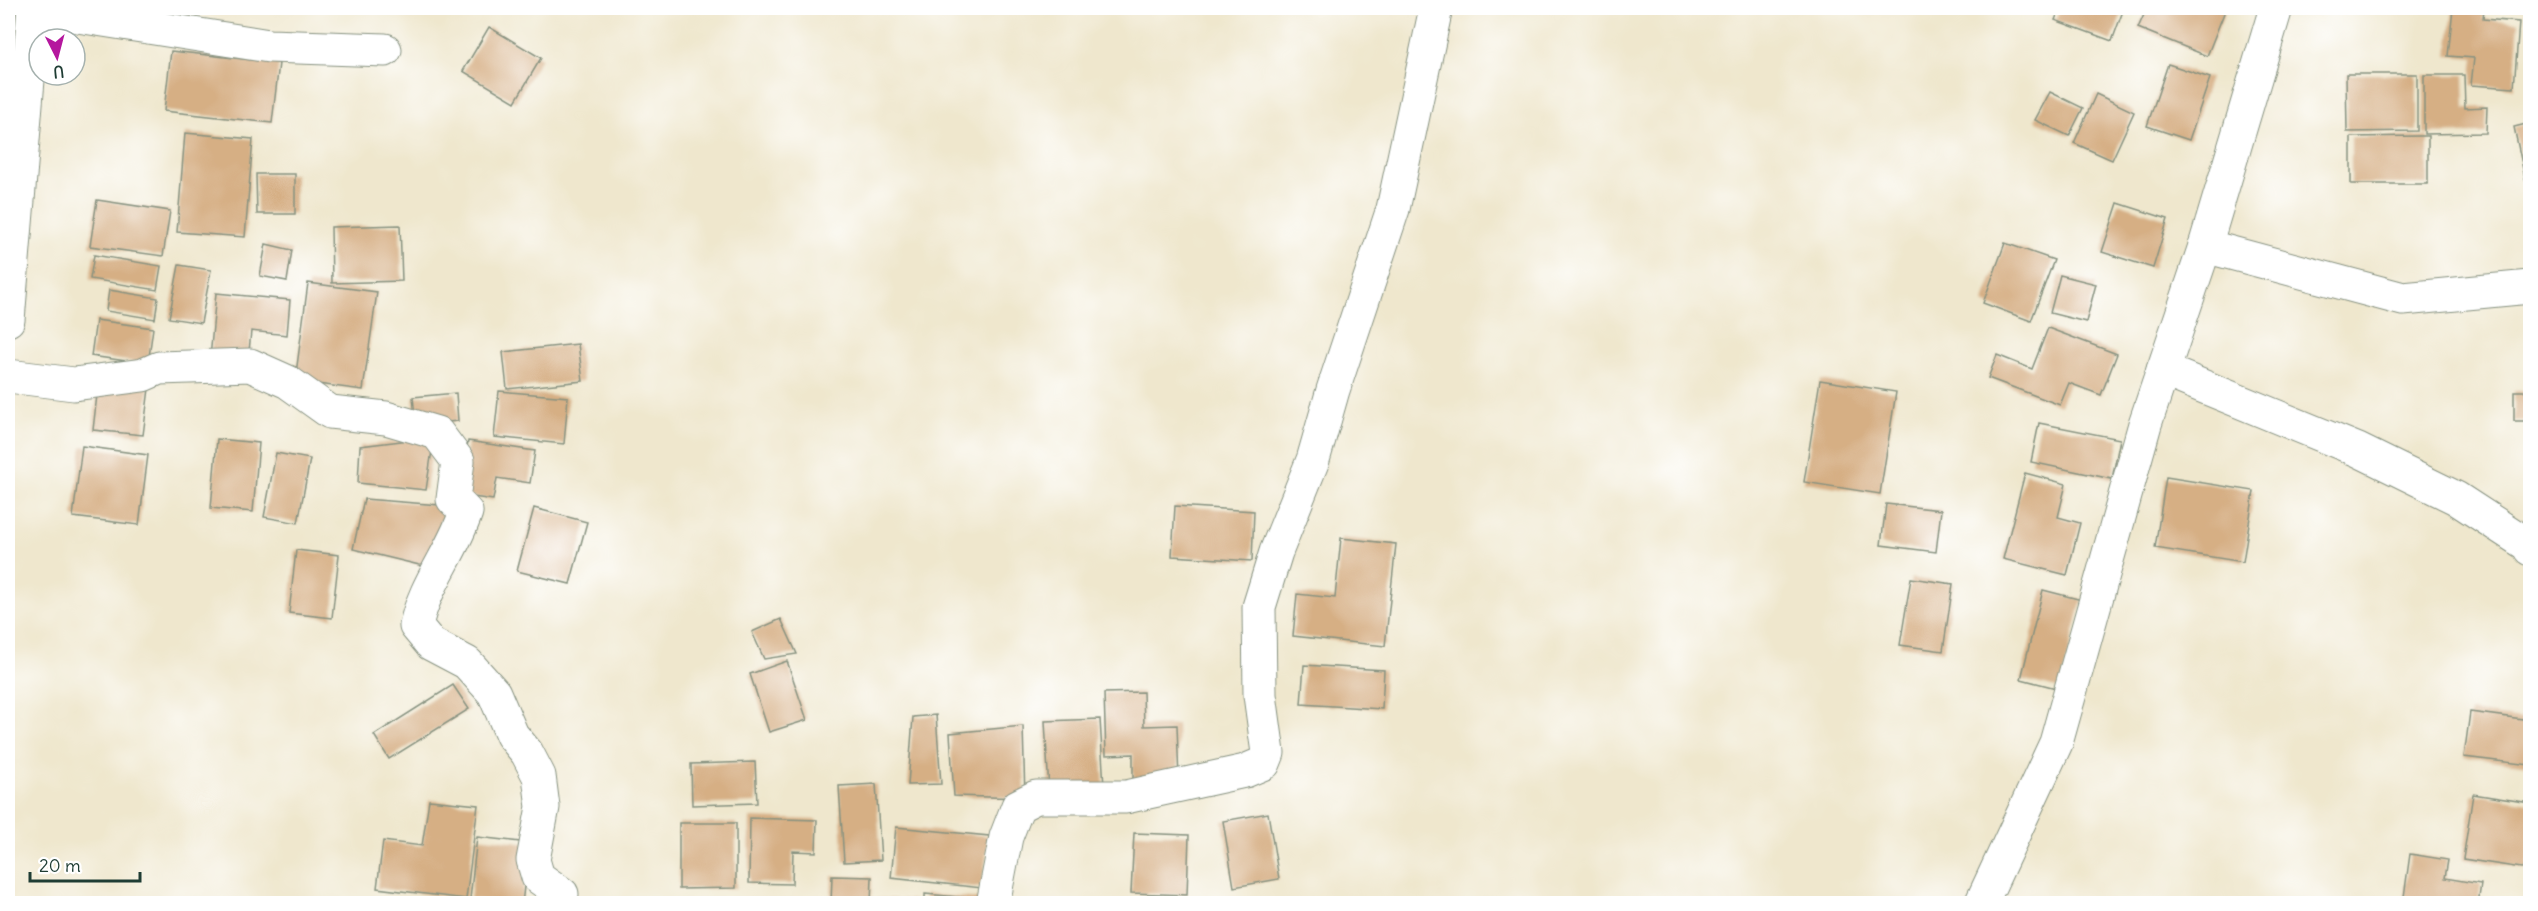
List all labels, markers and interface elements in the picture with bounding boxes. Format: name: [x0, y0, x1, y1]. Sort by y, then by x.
north arrow: [27, 27, 87, 87]
text: U: [52, 61, 65, 82]
scale bar: [30, 845, 140, 883]
text: 20 m: [39, 854, 81, 877]

